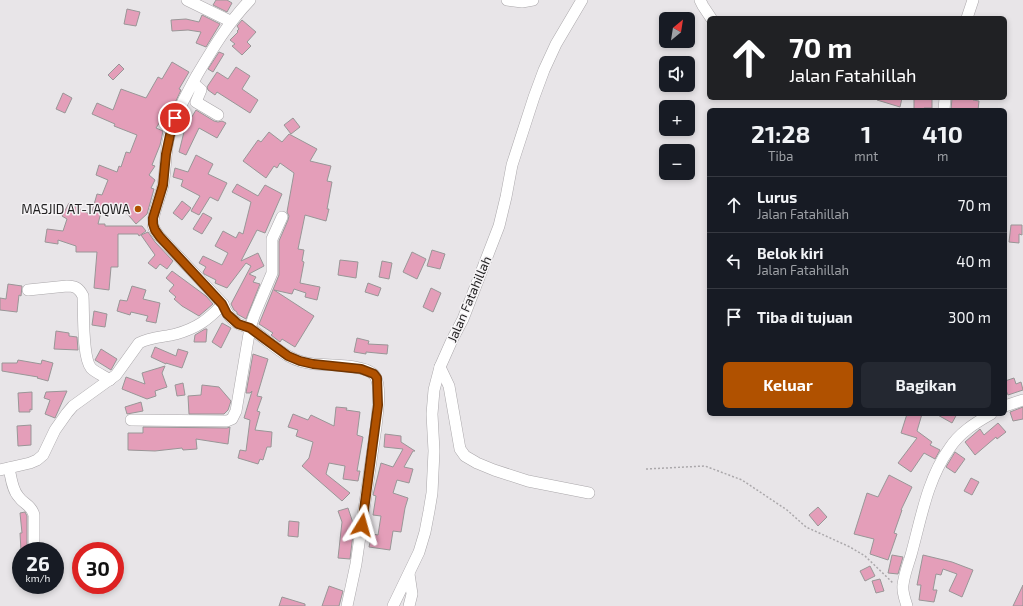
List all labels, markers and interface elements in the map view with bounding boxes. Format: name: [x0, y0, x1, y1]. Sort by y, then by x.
north arrow: [659, 12, 695, 48]
map controls: [659, 12, 695, 180]
text: 70 m: [789, 30, 852, 64]
icon: ahead: [723, 32, 775, 84]
button: sound: [659, 56, 695, 92]
text: Jalan Fatahillah: [789, 64, 917, 86]
button: +: [659, 100, 695, 136]
pin: [158, 101, 192, 135]
icon: arrive: [164, 107, 186, 129]
text: 21:28: [751, 119, 810, 148]
text: 1: [861, 119, 871, 148]
text: 410: [922, 119, 963, 148]
button: −: [659, 144, 695, 180]
text: Tiba: [768, 148, 793, 164]
text: mnt: [854, 148, 878, 164]
text: m: [937, 148, 948, 164]
text: Lurus: [757, 188, 797, 206]
icon: ahead: [723, 194, 745, 216]
text: 70 m: [958, 196, 991, 214]
place label: MASJID AT-TAQWA: [21, 201, 130, 217]
marker: MASJID AT-TAQWA: [133, 204, 143, 214]
text: Jalan Fatahillah: [757, 206, 849, 222]
text: Belok kiri: [757, 244, 823, 262]
icon: left: [723, 250, 745, 272]
text: 40 m: [956, 252, 991, 270]
street label: Jalan Fatahillah: [444, 253, 494, 345]
text: Jalan Fatahillah: [757, 262, 849, 278]
icon: arrive: [723, 306, 745, 328]
text: Tiba di tujuan: [757, 308, 853, 326]
text: 300 m: [948, 308, 991, 326]
button: Keluar: [723, 362, 853, 408]
button: Bagikan: [861, 362, 991, 408]
position arrow: [341, 504, 383, 546]
speed limit sign: 30: [72, 542, 124, 594]
text: 26: [26, 551, 50, 575]
text: km/h: [26, 572, 50, 584]

